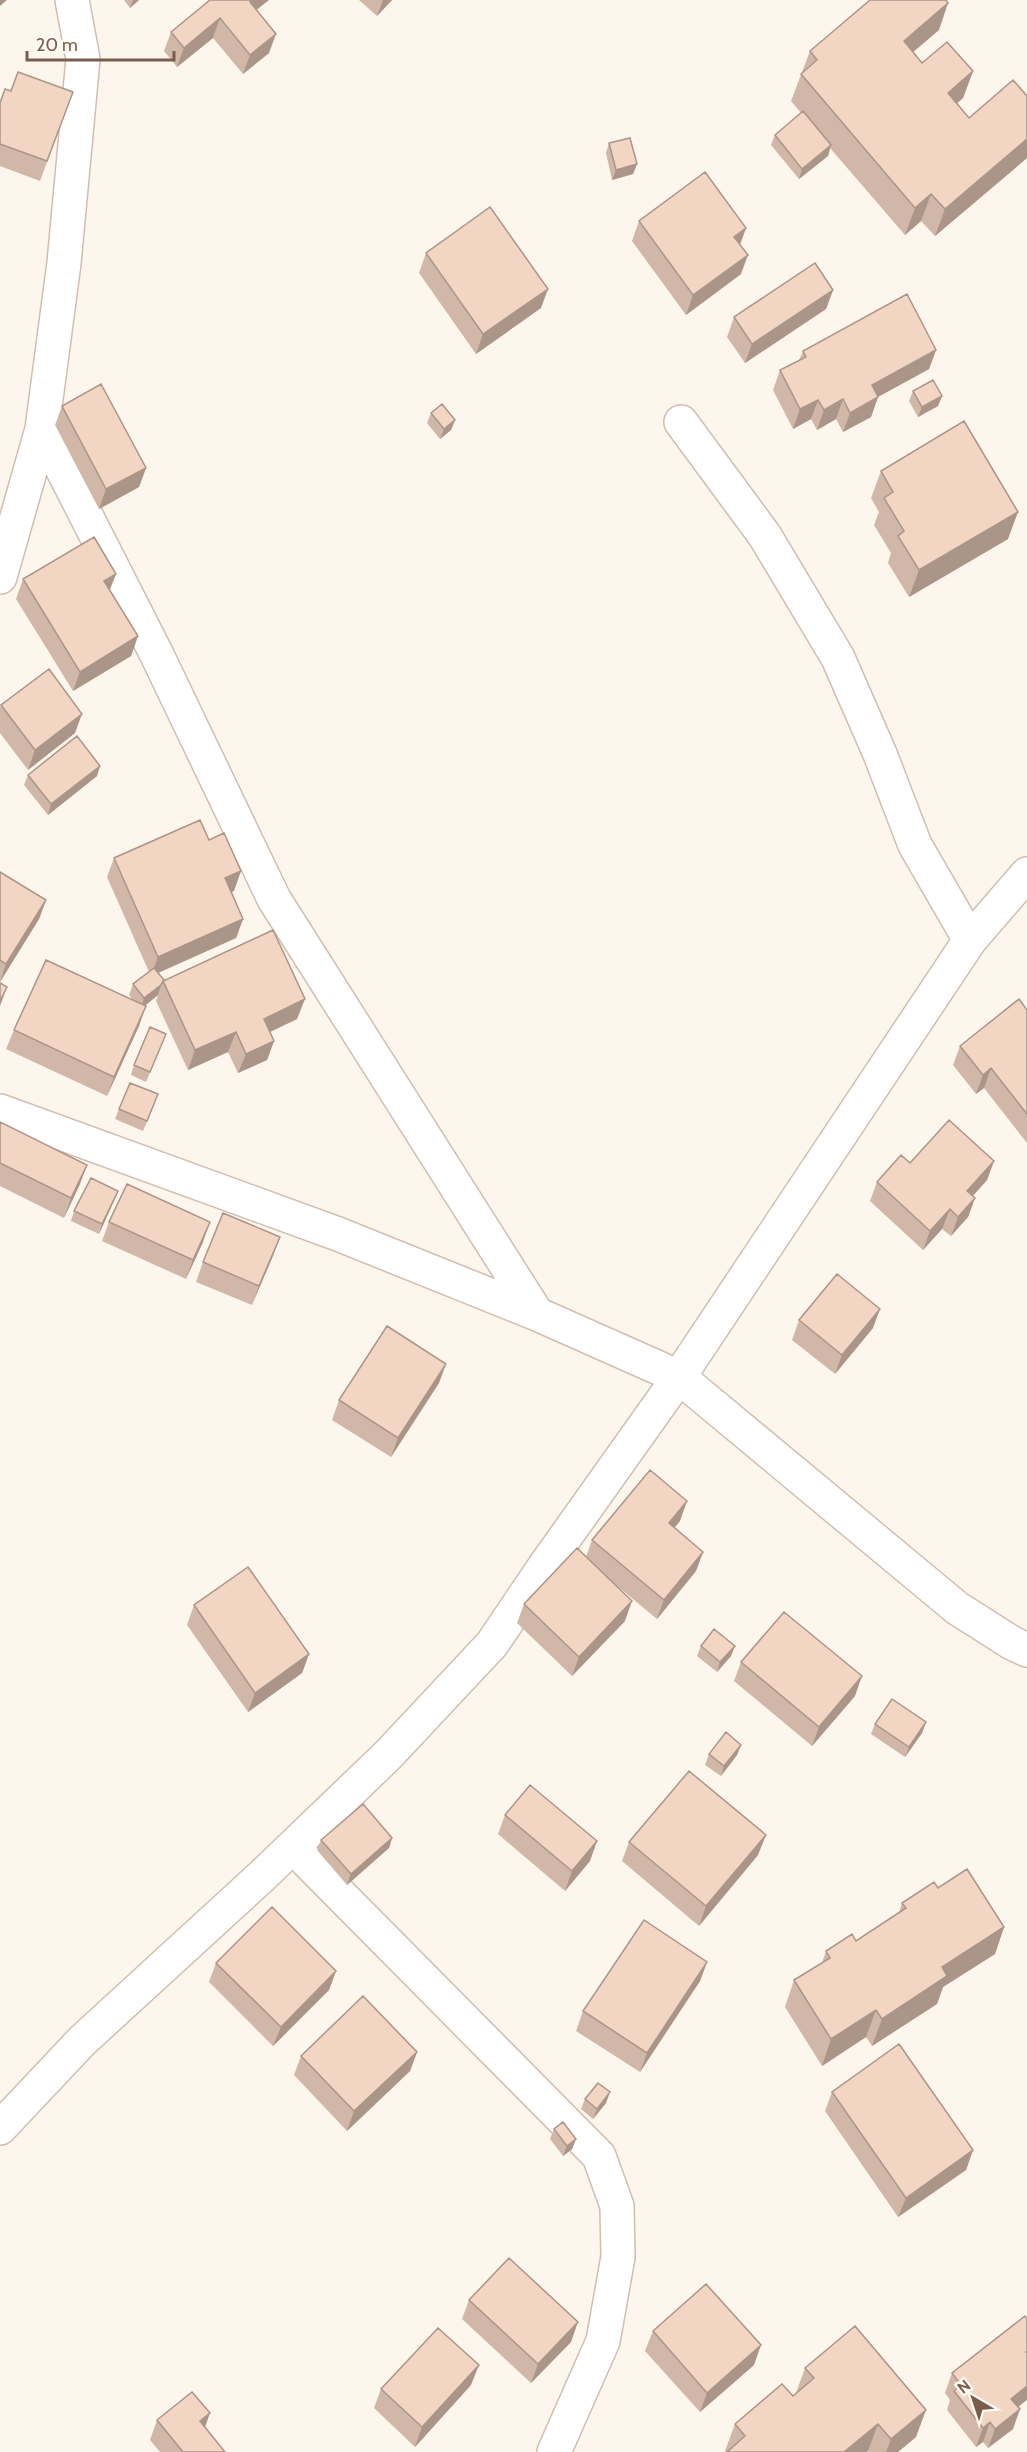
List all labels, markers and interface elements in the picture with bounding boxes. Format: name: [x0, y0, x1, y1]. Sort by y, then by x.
scale bar: [27, 24, 174, 62]
text: 20 m: [36, 34, 78, 56]
north arrow: [943, 2368, 1003, 2428]
text: N: [954, 2376, 974, 2398]

